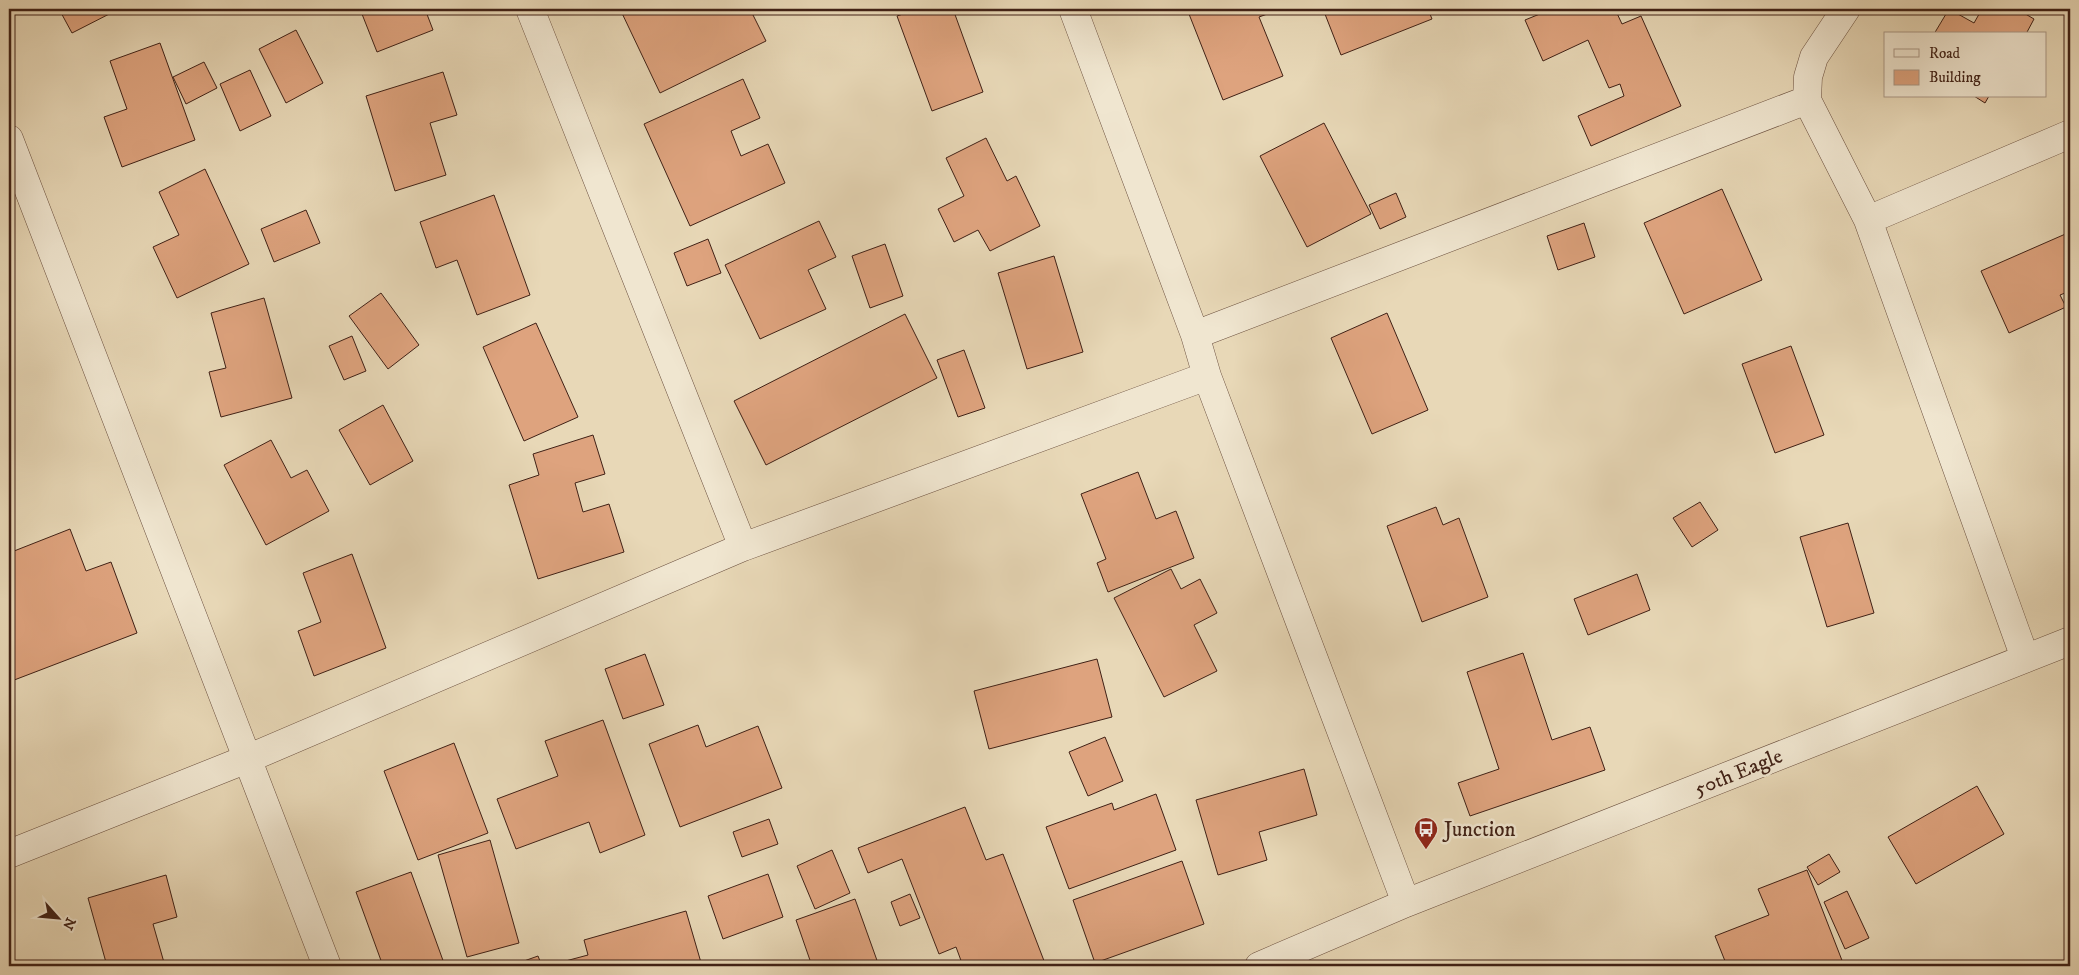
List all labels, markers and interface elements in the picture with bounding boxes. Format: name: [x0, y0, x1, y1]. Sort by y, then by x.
legend: [1884, 32, 2046, 98]
text: Road: [1929, 44, 1961, 63]
text: Building: [1929, 68, 1981, 87]
street label: 50th Eagle: [1690, 743, 1787, 802]
bus stop icon: Junction: [1413, 816, 1439, 850]
place label: Junction: [1442, 817, 1515, 843]
north arrow: [32, 892, 82, 942]
text: N: [58, 914, 79, 933]

